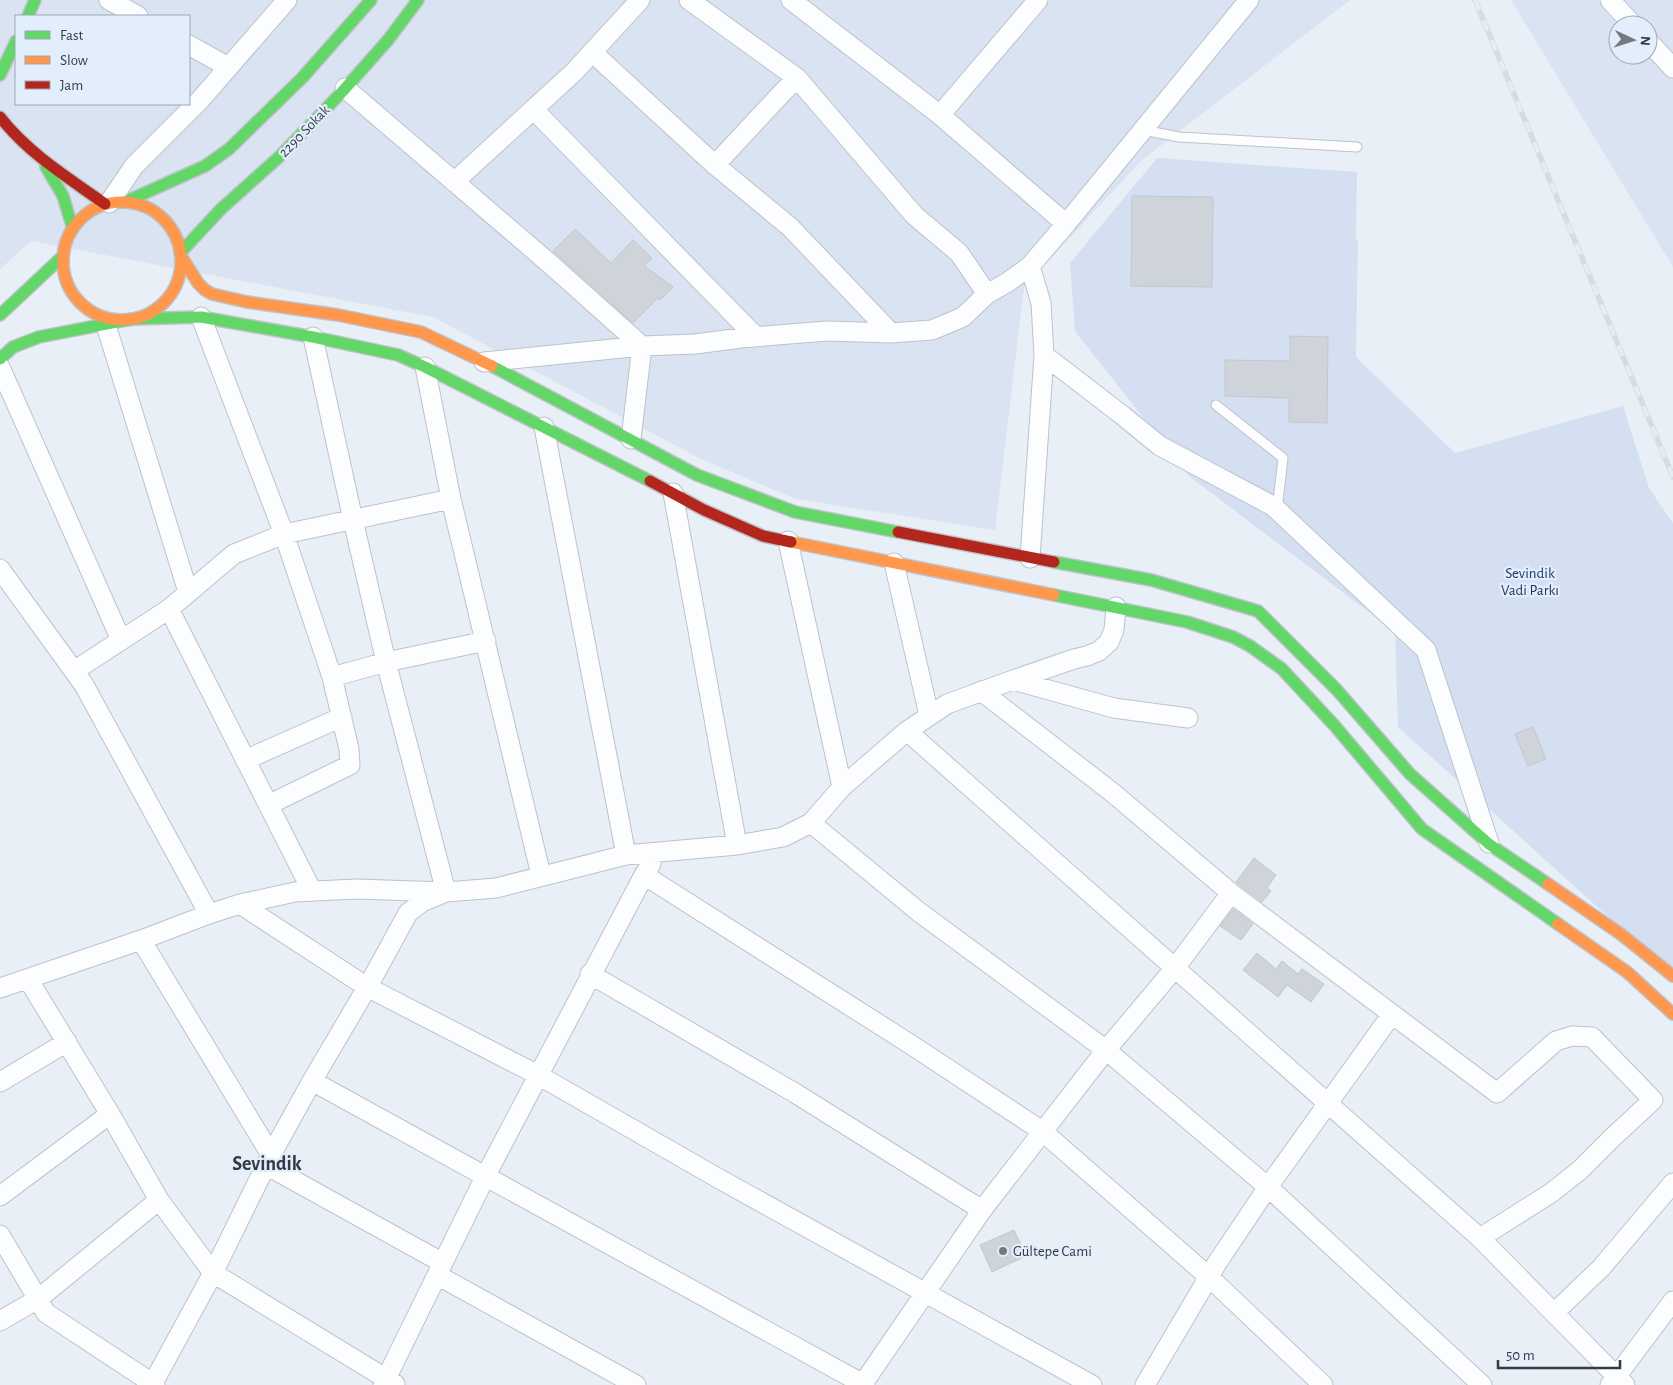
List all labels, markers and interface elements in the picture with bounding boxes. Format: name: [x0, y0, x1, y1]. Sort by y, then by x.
legend: [15, 15, 190, 105]
north arrow: [1608, 15, 1658, 65]
text: Fast: [60, 28, 84, 43]
text: N: [1638, 35, 1652, 46]
text: Slow: [60, 53, 88, 68]
text: Jam: [60, 78, 83, 93]
street label: 2290 Sokak: [276, 102, 333, 160]
park label: Sevindik Vadi Parkı: [1501, 566, 1559, 598]
district label: Sevindik: [232, 1154, 302, 1174]
place label: Gültepe Cami: [1013, 1244, 1092, 1259]
marker: Gültepe Cami: [997, 1245, 1009, 1257]
scale bar: [1498, 1338, 1620, 1370]
text: 50 m: [1506, 1348, 1535, 1363]

